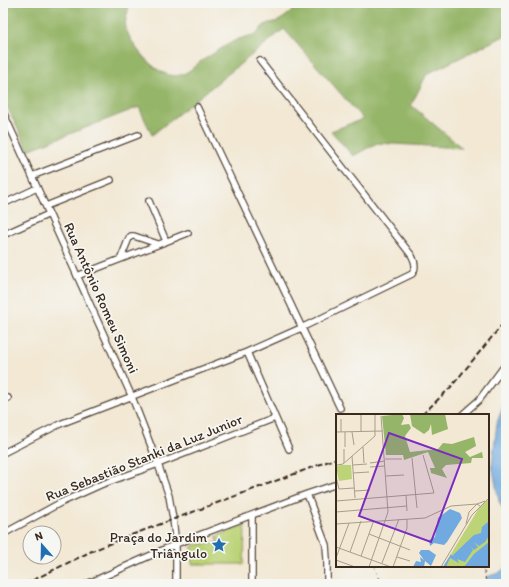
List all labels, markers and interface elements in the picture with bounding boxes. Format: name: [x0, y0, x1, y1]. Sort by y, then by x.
street label: Rua Antônio Romeu Simoni: [60, 220, 142, 376]
street label: Rua Sebastião Stanki da Luz Junior: [43, 411, 245, 505]
inset map: [336, 414, 489, 567]
north arrow: [22, 525, 62, 565]
text: N: [33, 529, 44, 543]
place label: Praça do Jardim Triângulo: [110, 529, 208, 562]
place icon: Praça do Jardim Triângulo: [210, 536, 228, 554]

